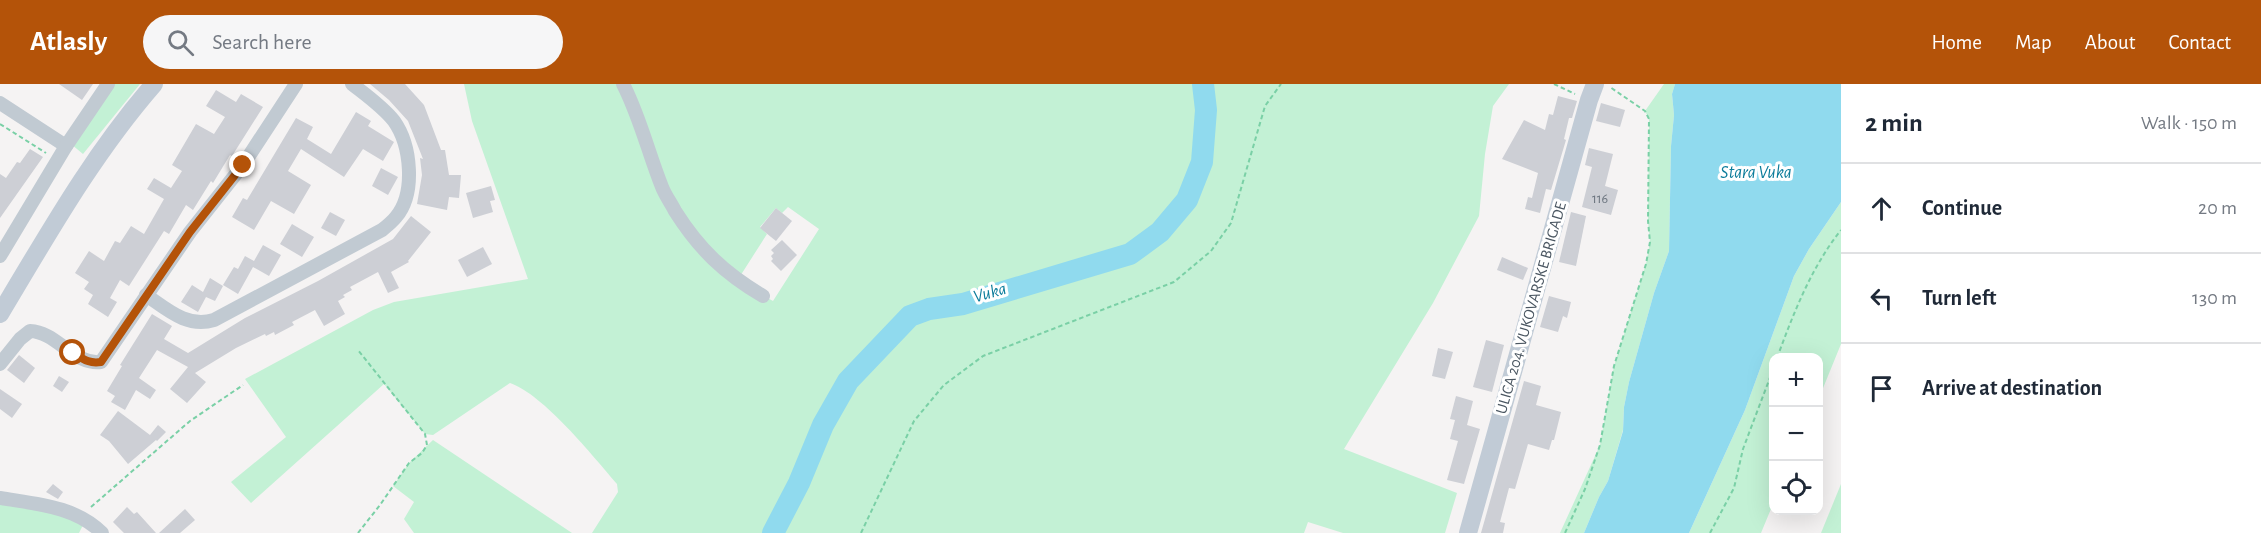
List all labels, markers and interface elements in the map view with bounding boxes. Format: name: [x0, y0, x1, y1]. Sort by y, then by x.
search box: [143, 15, 563, 69]
icon: search: [164, 26, 197, 59]
text: Atlasly: [30, 28, 107, 56]
text: Search here: [212, 31, 312, 53]
text: Home: [1931, 32, 1982, 53]
text: Map: [2015, 32, 2052, 53]
text: About: [2085, 32, 2135, 53]
text: Contact: [2168, 32, 2231, 53]
text: 2 min: [1865, 110, 1923, 136]
text: Walk · 150 m: [2141, 113, 2237, 133]
route end: [229, 151, 255, 177]
water label: Stara Vuka: [1720, 164, 1792, 182]
house number: 116: [1592, 192, 1608, 206]
icon: ahead: [1865, 192, 1898, 225]
text: Continue: [1922, 197, 2002, 219]
text: 20 m: [2198, 198, 2237, 218]
street label: ULICA 204. VUKOVARSKE BRIGADE: [1493, 200, 1569, 416]
water label: Vuka: [972, 280, 1009, 306]
icon: left: [1865, 282, 1898, 315]
text: Turn left: [1922, 287, 1996, 309]
text: 130 m: [2192, 288, 2237, 308]
route start: [59, 339, 85, 365]
map controls: [1769, 353, 1823, 515]
button: +: [1769, 353, 1823, 407]
icon: arrive: [1865, 372, 1898, 405]
text: Arrive at destination: [1922, 377, 2102, 399]
button: −: [1769, 407, 1823, 461]
button: locate: [1769, 461, 1823, 515]

